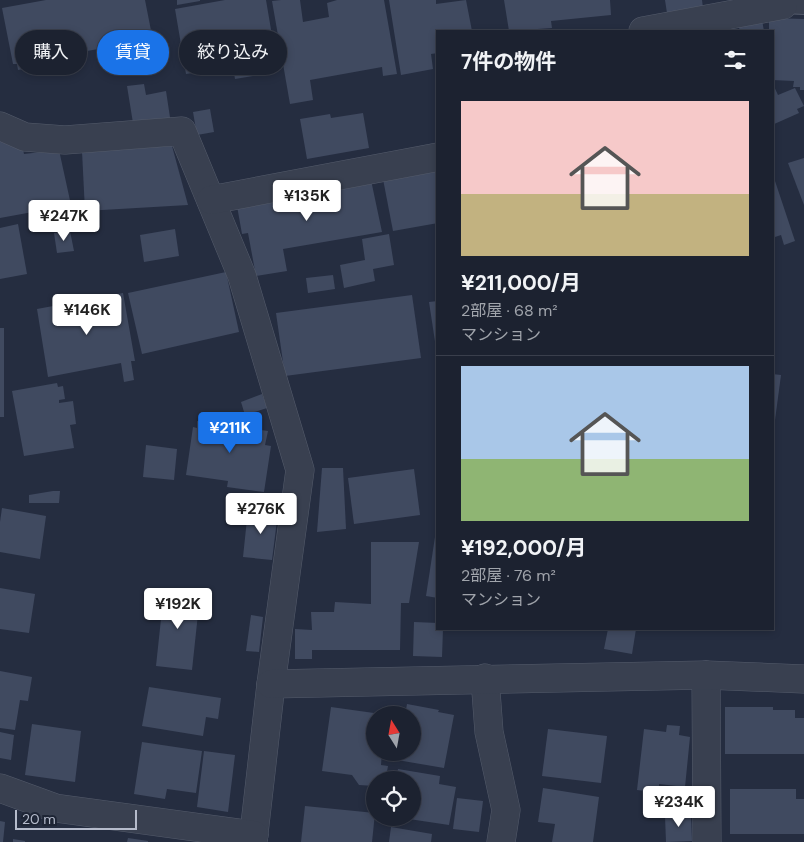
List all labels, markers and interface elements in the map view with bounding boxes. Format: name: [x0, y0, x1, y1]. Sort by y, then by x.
chip: 購入: [15, 30, 87, 75]
chip: 賃貸: [97, 30, 169, 75]
chip: 絞り込み: [179, 30, 287, 75]
icon: filters: [721, 46, 749, 74]
text: 7件の物件: [461, 48, 556, 76]
icon: home: [560, 133, 650, 223]
pin: ¥135K: [272, 180, 342, 222]
text: ¥135K: [284, 185, 330, 206]
pin: ¥247K: [29, 200, 99, 242]
text: ¥247K: [40, 205, 88, 226]
text: ¥211,000/月: [461, 269, 581, 297]
pin: ¥146K: [52, 294, 122, 336]
text: ¥146K: [63, 299, 111, 320]
text: 2部屋 · 68 m²: [461, 300, 557, 321]
text: マンション: [461, 324, 541, 345]
icon: home: [560, 399, 650, 489]
pin: ¥211K: [195, 412, 265, 454]
text: ¥211K: [209, 417, 251, 438]
pin: ¥276K: [226, 492, 296, 535]
text: ¥276K: [237, 498, 285, 519]
text: ¥192,000/月: [461, 534, 586, 562]
text: 2部屋 · 76 m²: [461, 565, 556, 586]
pin: ¥192K: [143, 588, 213, 630]
text: マンション: [461, 589, 541, 610]
text: ¥192K: [155, 593, 201, 614]
north arrow: [366, 706, 421, 761]
map controls: [366, 706, 421, 826]
button: locate: [366, 771, 421, 826]
pin: ¥234K: [644, 786, 714, 828]
text: ¥234K: [654, 791, 704, 812]
scale bar: [15, 807, 138, 830]
text: 20 m: [22, 810, 56, 828]

